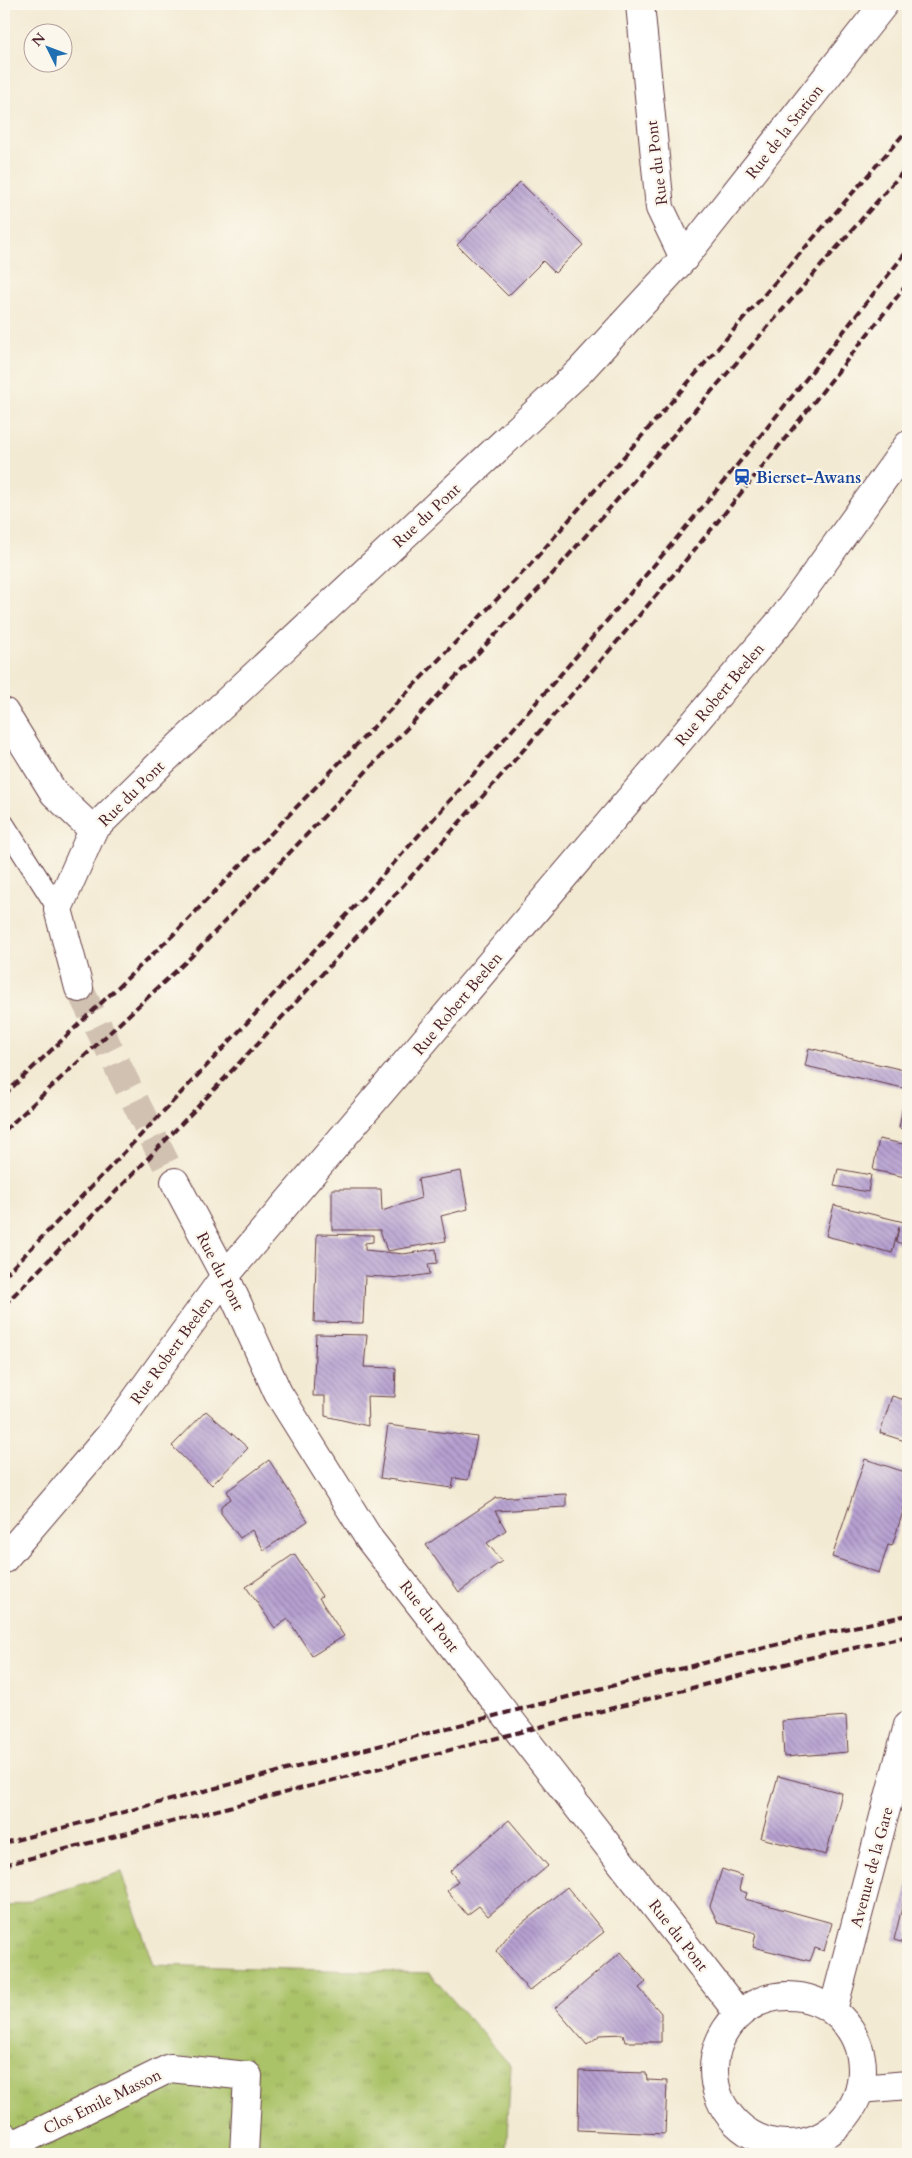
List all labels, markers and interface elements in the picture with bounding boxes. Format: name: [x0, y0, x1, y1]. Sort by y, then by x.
north arrow: [22, 22, 72, 72]
text: N: [28, 29, 50, 51]
street label: Rue de la Station: [741, 80, 829, 183]
street label: Rue du Pont: [641, 119, 673, 207]
station icon: Bierset-Awans: [732, 467, 752, 487]
place label: Bierset-Awans: [756, 467, 861, 489]
street label: Rue du Pont: [388, 479, 465, 553]
street label: Rue Robert Beelen: [670, 639, 769, 751]
street label: Rue du Pont: [94, 756, 170, 832]
street label: Rue Robert Beelen: [408, 948, 507, 1060]
street label: Rue du Pont: [191, 1228, 249, 1314]
street label: Rue Robert Beelen: [125, 1292, 218, 1409]
street label: Rue du Pont: [394, 1576, 464, 1657]
street label: Avenue de la Gare: [845, 1804, 899, 1930]
street label: Rue du Pont: [643, 1895, 713, 1976]
street label: Clos Emile Masson: [40, 2064, 165, 2140]

